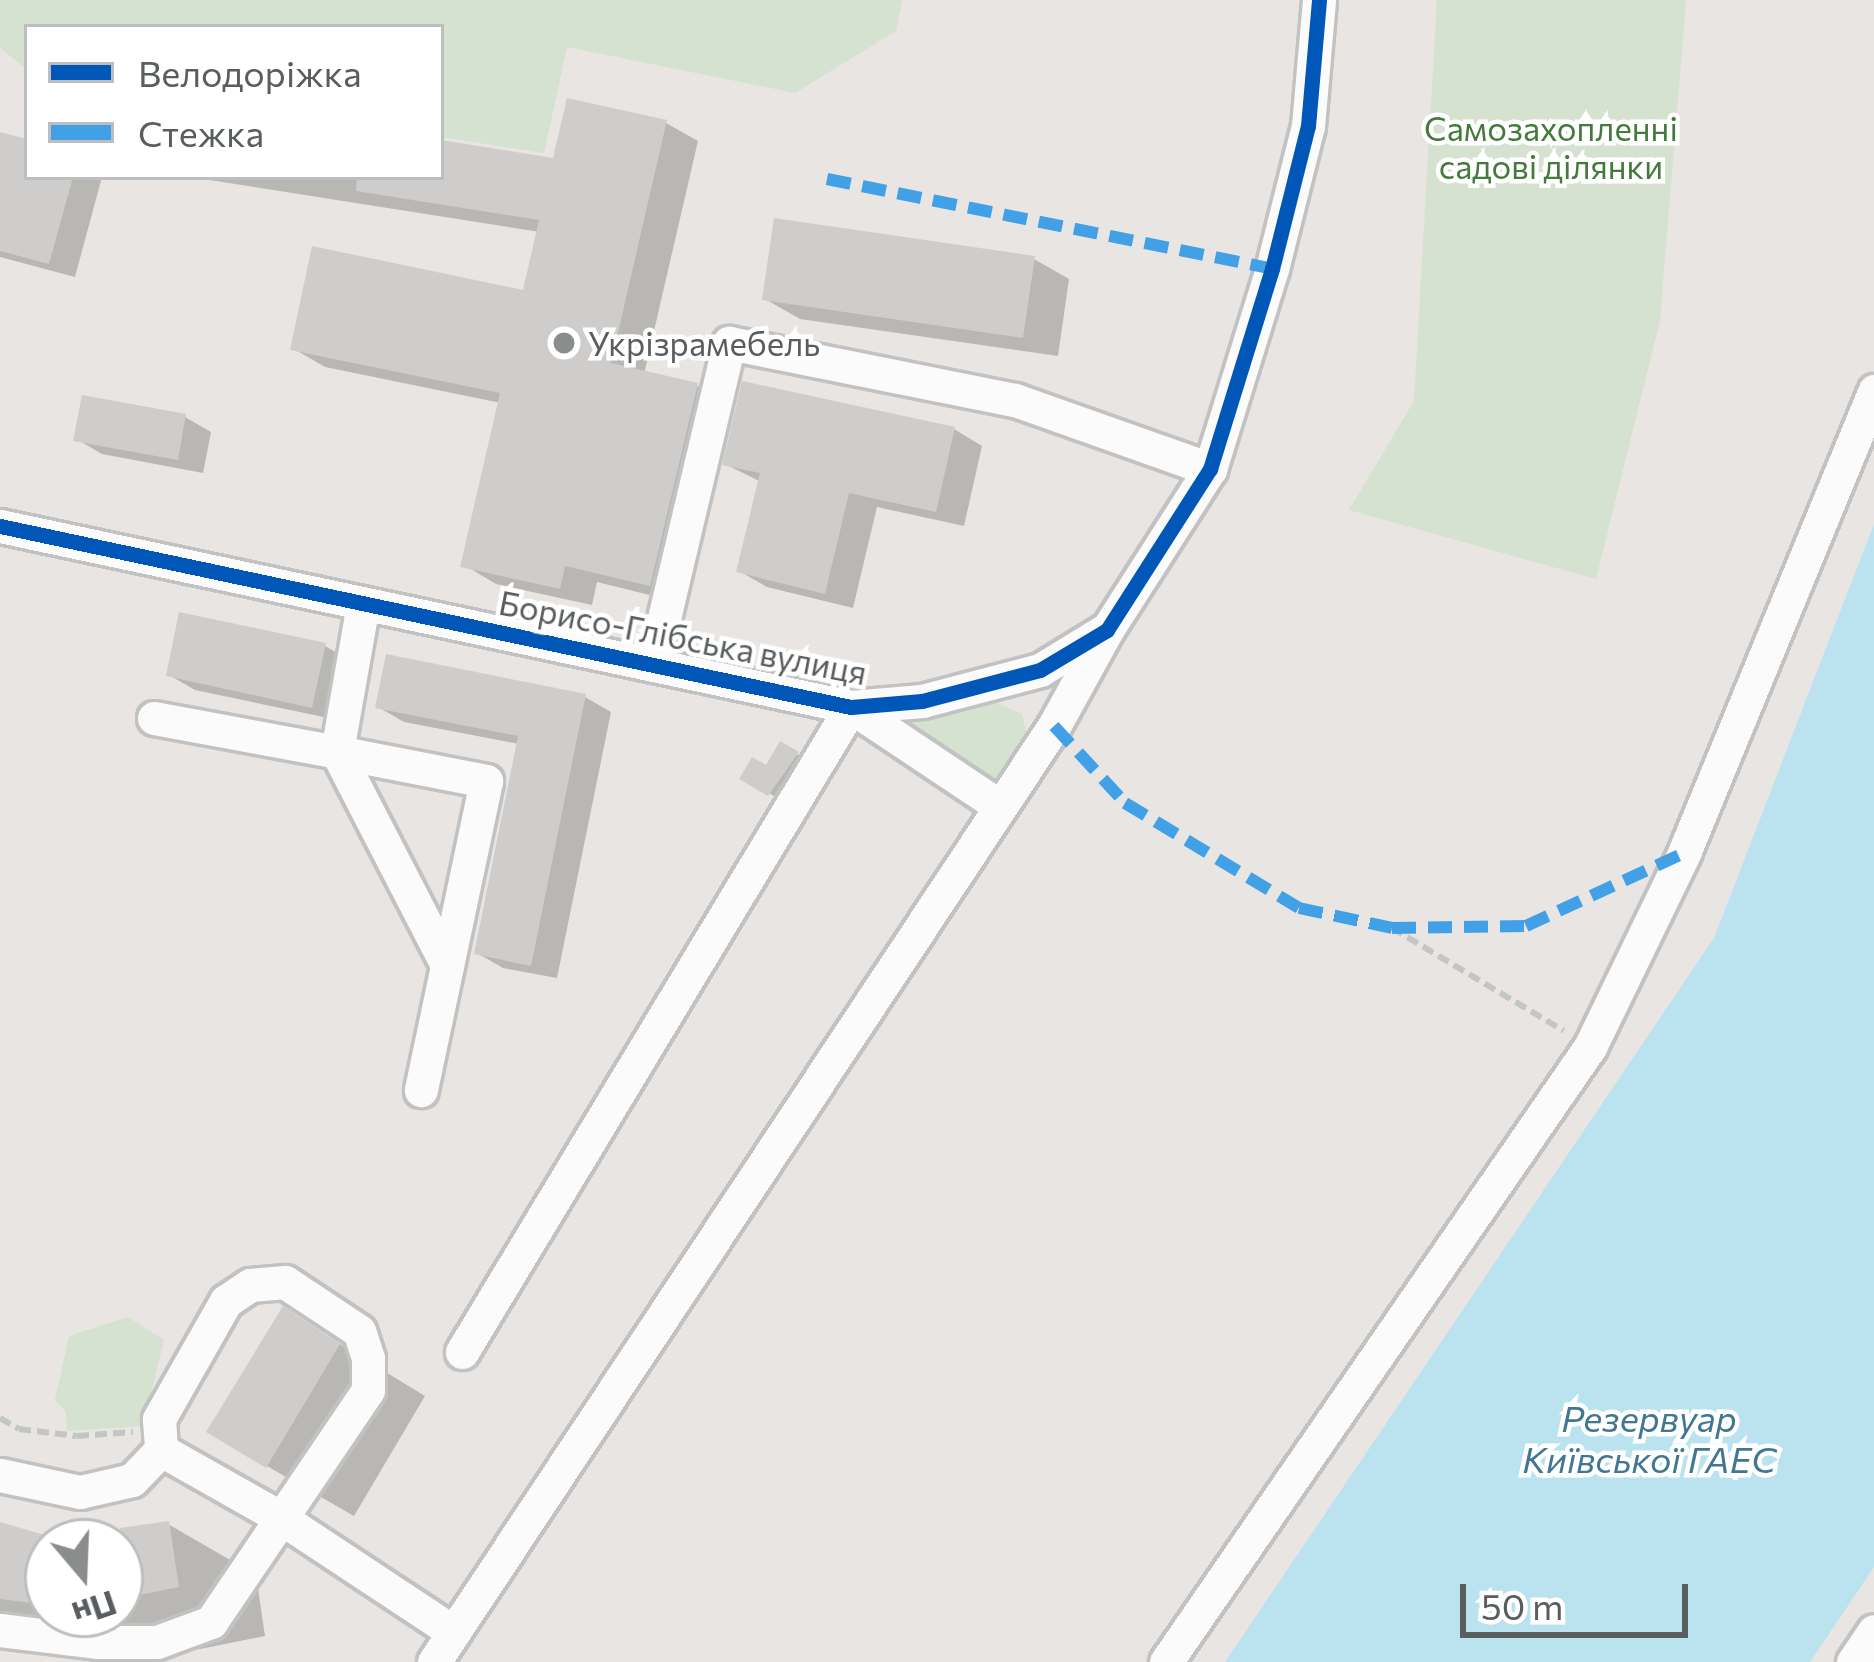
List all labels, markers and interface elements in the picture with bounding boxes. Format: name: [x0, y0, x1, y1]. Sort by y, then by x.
legend: [24, 24, 444, 180]
text: Велодоріжка: [138, 50, 362, 94]
park label: Самозахопленні садові ділянки: [1424, 108, 1678, 186]
text: Стежка: [138, 110, 264, 154]
place label: Укрізрамебель: [588, 323, 820, 363]
marker: Укрізрамебель: [551, 330, 577, 356]
street label: Борисо-Глібська вулиця: [496, 582, 870, 692]
water label: Резервуар Київської ГАЕС: [1522, 1395, 1776, 1480]
north arrow: [24, 1518, 144, 1638]
scale bar: [1466, 1560, 1694, 1634]
text: Пн: [68, 1583, 122, 1636]
text: 50 m: [1481, 1583, 1563, 1627]

